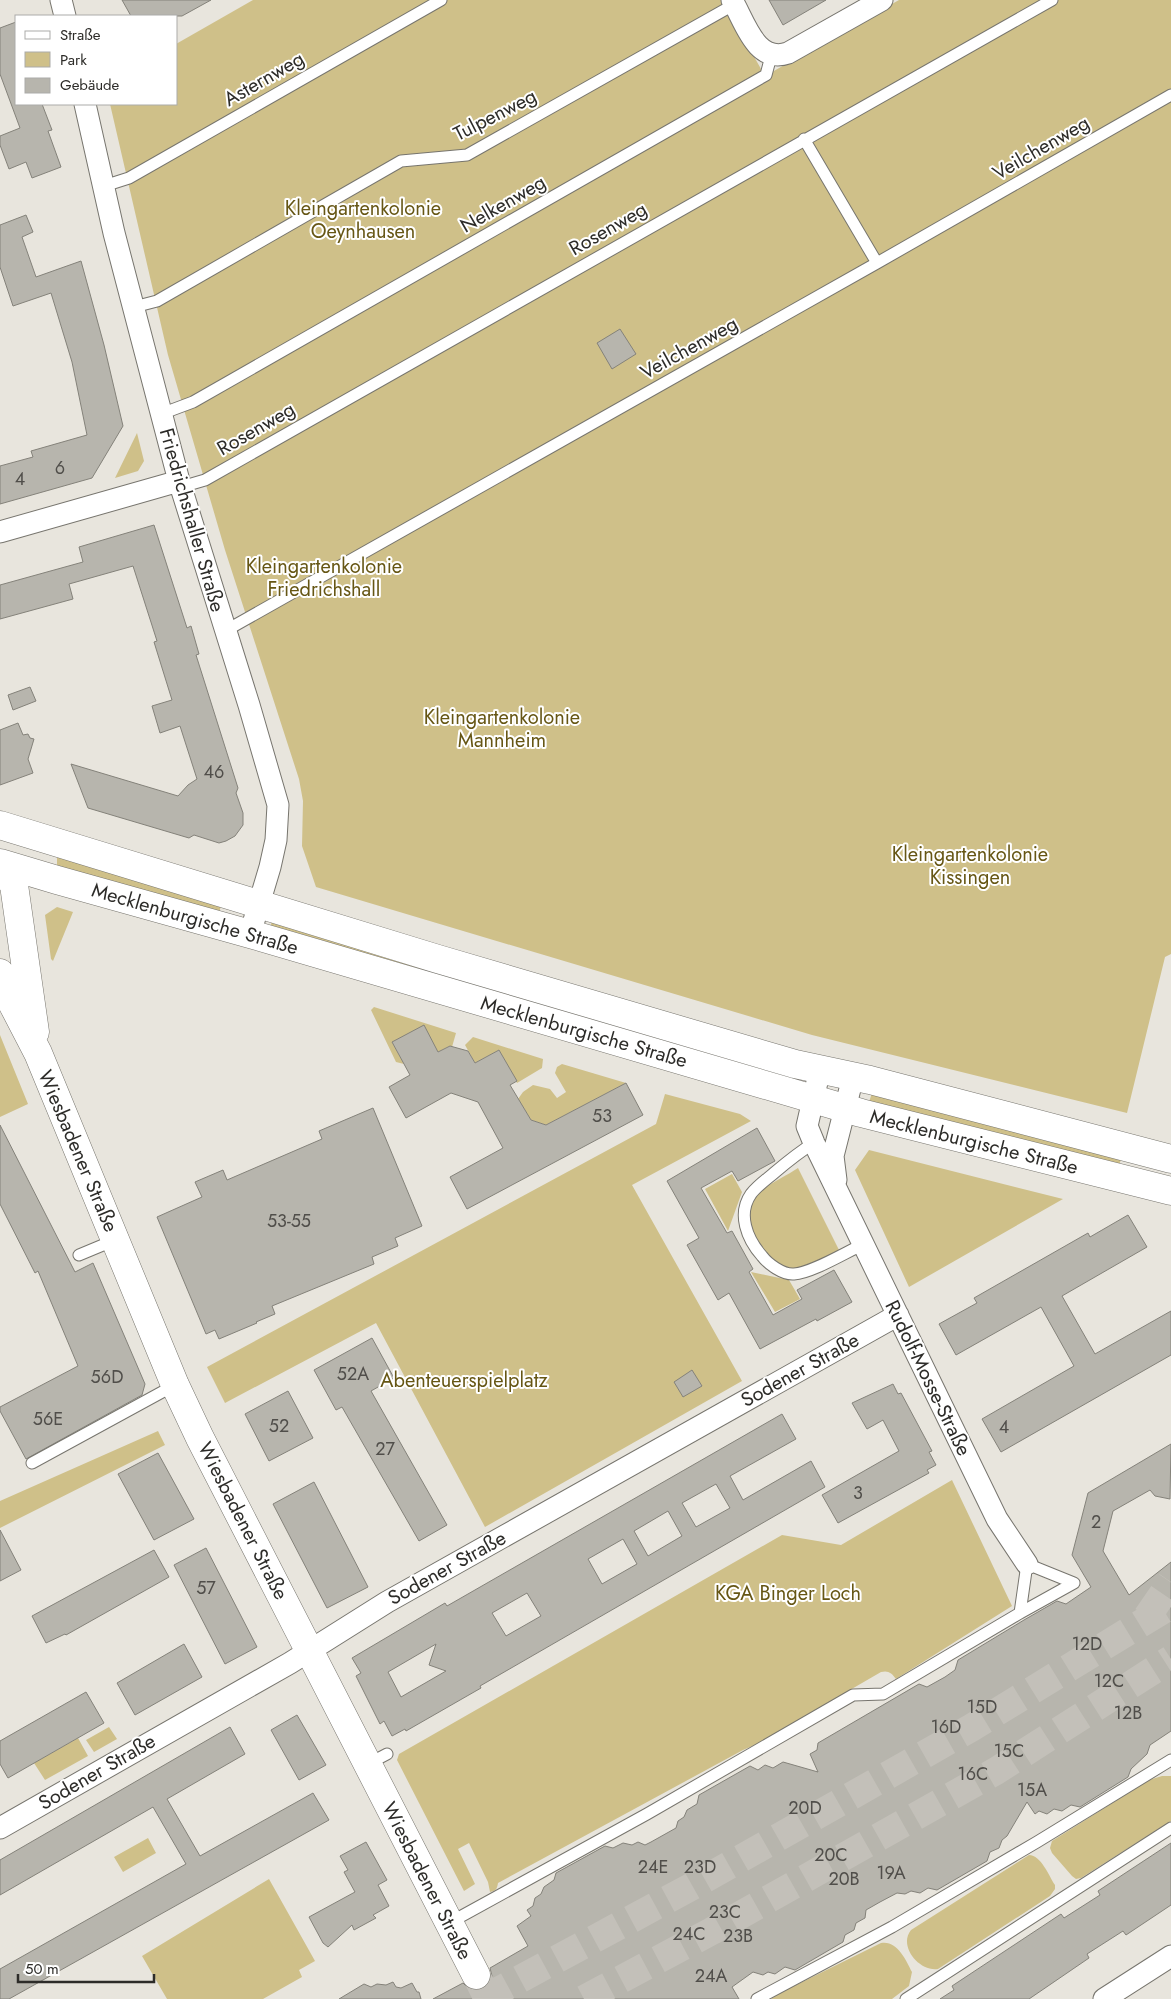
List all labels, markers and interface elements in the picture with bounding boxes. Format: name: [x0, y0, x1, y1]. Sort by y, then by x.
legend: [15, 15, 178, 105]
text: Straße: [60, 24, 101, 46]
street label: Asternweg: [218, 44, 310, 114]
text: Park: [60, 49, 87, 71]
text: Gebäude: [60, 74, 120, 96]
street label: Tulpenweg: [448, 82, 542, 148]
street label: Veilchenweg: [987, 109, 1095, 187]
street label: Nelkenweg: [455, 168, 551, 240]
park label: Kleingartenkolonie Oeynhausen: [285, 194, 441, 246]
street label: Rosenweg: [564, 195, 652, 263]
street label: Veilchenweg: [635, 309, 743, 387]
street label: Rosenweg: [212, 395, 300, 463]
street label: Friedrichshaller Straße: [152, 425, 232, 615]
house number: 6: [55, 455, 65, 481]
house number: 4: [15, 466, 25, 492]
park label: Kleingartenkolonie Friedrichshall: [246, 552, 402, 604]
park label: Kleingartenkolonie Mannheim: [424, 703, 580, 755]
house number: 46: [204, 759, 224, 785]
park label: Kleingartenkolonie Kissingen: [892, 840, 1048, 892]
street label: Mecklenburgische Straße: [88, 876, 302, 962]
street label: Mecklenburgische Straße: [477, 989, 691, 1075]
street label: Wiesbadener Straße: [31, 1065, 125, 1237]
street label: Mecklenburgische Straße: [867, 1102, 1081, 1182]
house number: 53: [592, 1103, 612, 1129]
house number: 53-55: [267, 1208, 311, 1234]
street label: Rudolf-Mosse-Straße: [878, 1295, 978, 1461]
street label: Sodener Straße: [736, 1326, 864, 1414]
house number: 52A: [337, 1361, 369, 1387]
house number: 56D: [91, 1364, 123, 1390]
park label: Abenteuerspielplatz: [380, 1366, 548, 1395]
house number: 56E: [33, 1406, 63, 1432]
house number: 52: [269, 1413, 289, 1439]
house number: 4: [999, 1414, 1009, 1440]
house number: 27: [375, 1436, 395, 1462]
street label: Wiesbadener Straße: [191, 1437, 295, 1605]
house number: 3: [853, 1480, 863, 1506]
house number: 2: [1091, 1509, 1101, 1535]
street label: Sodener Straße: [383, 1524, 511, 1612]
house number: 57: [196, 1575, 216, 1601]
park label: KGA Binger Loch: [715, 1579, 861, 1608]
house number: 12D: [1072, 1631, 1102, 1657]
house number: 12C: [1094, 1668, 1124, 1694]
house number: 15D: [967, 1694, 997, 1720]
house number: 12B: [1114, 1700, 1142, 1726]
house number: 16D: [931, 1714, 961, 1740]
street label: Sodener Straße: [33, 1727, 161, 1817]
house number: 15C: [994, 1738, 1024, 1764]
house number: 16C: [958, 1761, 988, 1787]
house number: 15A: [1017, 1777, 1047, 1803]
house number: 20D: [788, 1795, 822, 1821]
street label: Wiesbadener Straße: [375, 1797, 479, 1965]
house number: 20C: [814, 1842, 848, 1868]
house number: 24E: [638, 1854, 668, 1880]
house number: 23D: [684, 1854, 716, 1880]
house number: 19A: [876, 1860, 906, 1886]
house number: 20B: [828, 1866, 860, 1892]
house number: 23C: [709, 1899, 741, 1925]
house number: 24C: [672, 1921, 706, 1947]
house number: 23B: [723, 1923, 753, 1949]
scale bar: [18, 1952, 154, 1984]
text: 50 m: [25, 1958, 59, 1980]
house number: 24A: [695, 1963, 727, 1989]

